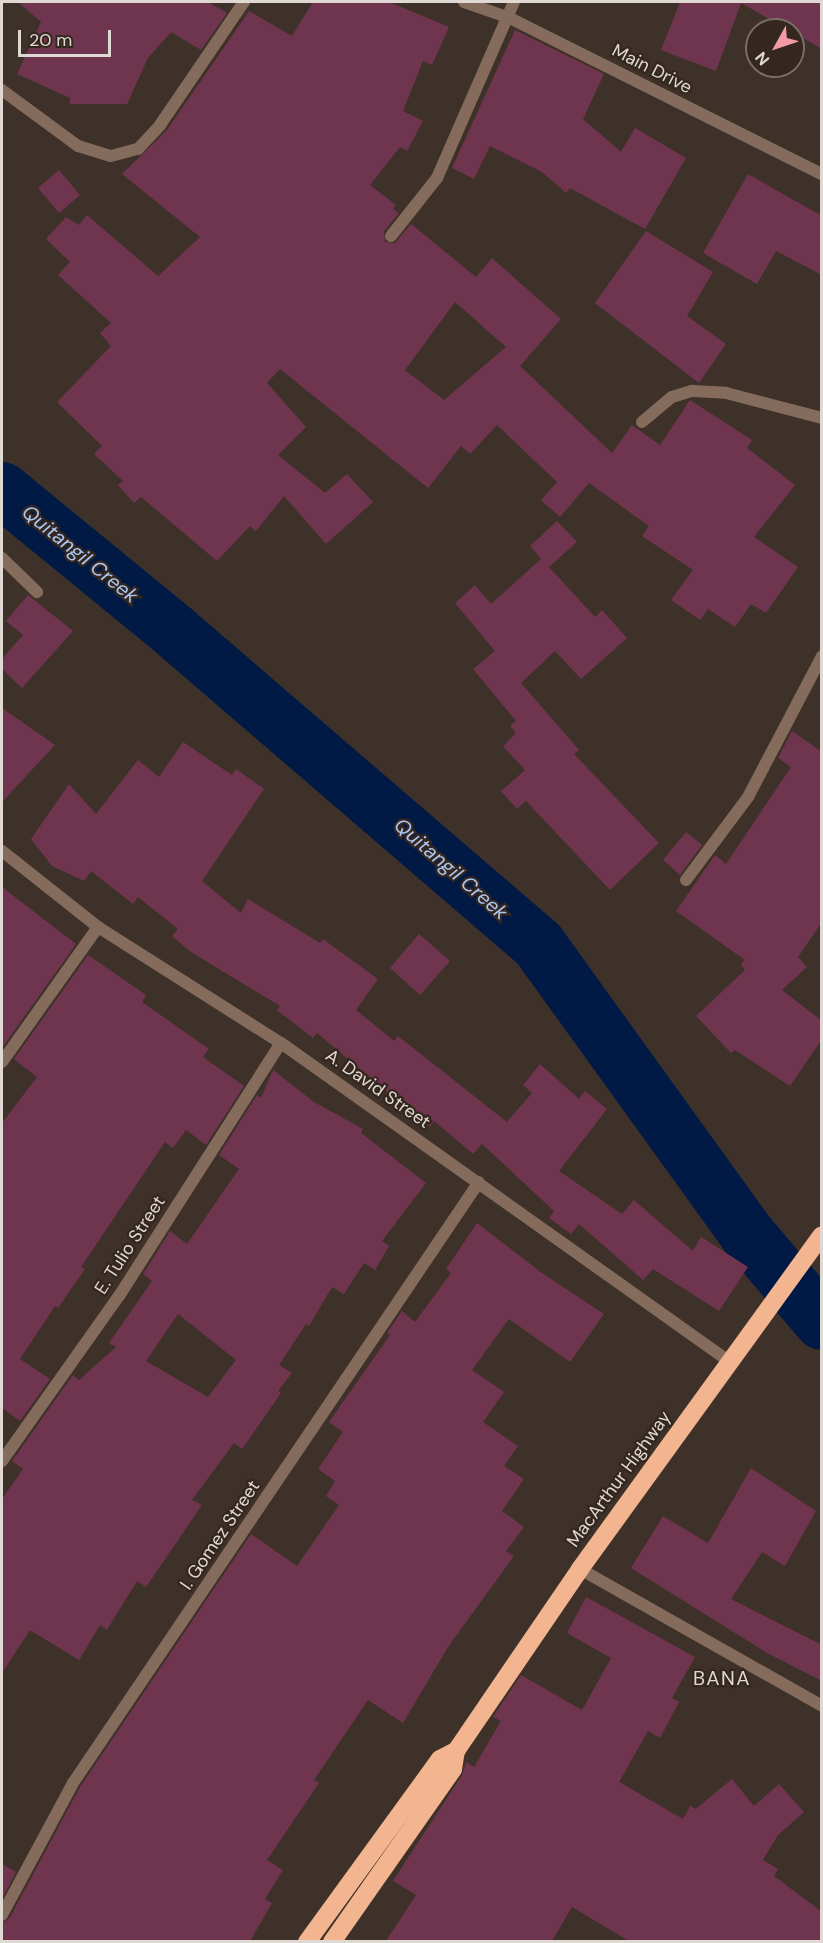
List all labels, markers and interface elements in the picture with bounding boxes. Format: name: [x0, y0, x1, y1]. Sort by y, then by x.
scale bar: [21, 18, 114, 56]
north arrow: [745, 18, 805, 78]
text: 20 m: [29, 28, 72, 52]
street label: Main Drive: [608, 40, 696, 98]
text: N: [751, 47, 774, 70]
water label: Quitangil Creek: [17, 500, 143, 608]
water label: Quitangil Creek: [389, 813, 513, 925]
street label: A. David Street: [321, 1045, 435, 1133]
street label: E. Tulio Street: [90, 1192, 170, 1298]
street label: MacArthur Highway: [562, 1407, 676, 1551]
street label: I. Gomez Street: [175, 1476, 265, 1594]
district label: BANA: [693, 1666, 751, 1690]

